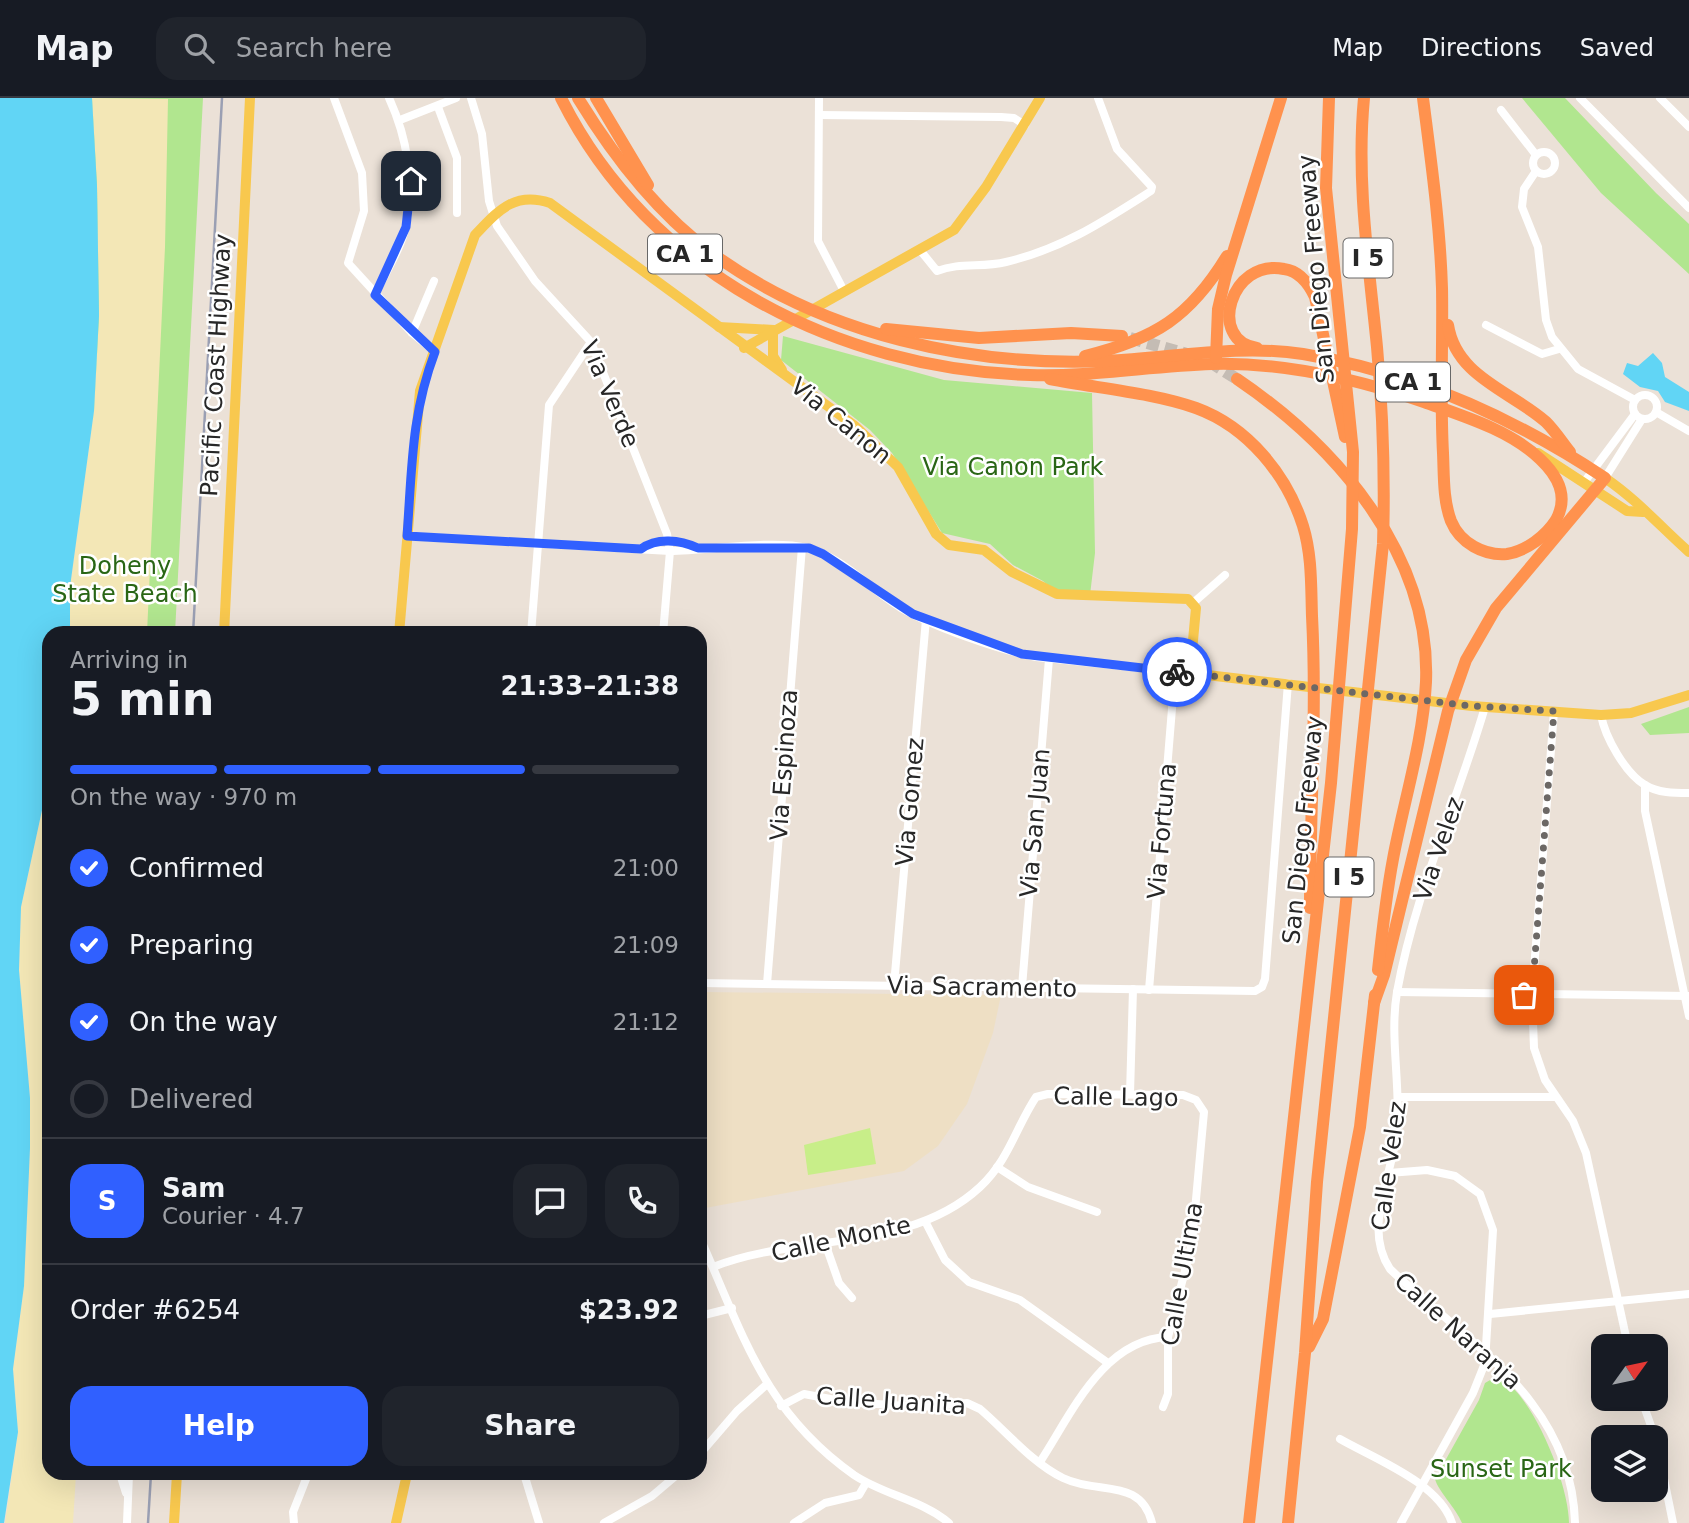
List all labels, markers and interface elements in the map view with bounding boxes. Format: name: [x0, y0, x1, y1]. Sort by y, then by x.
search box: [156, 17, 646, 80]
text: Map: [35, 29, 114, 68]
icon: search: [180, 29, 218, 67]
text: Search here: [236, 33, 392, 63]
text: Map: [1332, 34, 1383, 62]
text: Directions: [1421, 34, 1542, 62]
text: Saved: [1580, 34, 1654, 62]
pin: [381, 151, 441, 211]
street label: San Diego Freeway: [1292, 153, 1340, 385]
icon: home: [392, 162, 430, 200]
street label: Pacific Coast Highway: [195, 233, 237, 497]
road number: CA 1: [648, 234, 722, 274]
road number: I 5: [1344, 238, 1392, 278]
street label: Via Verde: [575, 336, 645, 452]
road number: CA 1: [1376, 362, 1450, 402]
street label: Via Canon: [785, 372, 897, 470]
park label: Via Canon Park: [923, 453, 1104, 481]
park label: Doheny State Beach: [52, 552, 198, 608]
courier: [1142, 637, 1212, 707]
text: Arriving in: [70, 647, 188, 673]
icon: bike: [1158, 653, 1196, 691]
text: 21:33–21:38: [500, 671, 679, 701]
text: 5 min: [70, 672, 214, 726]
street label: Via Espinoza: [765, 688, 803, 842]
street label: San Diego Freeway: [1277, 714, 1329, 946]
street label: Via Gomez: [890, 737, 930, 867]
street label: Via San Juan: [1015, 747, 1055, 899]
street label: Via Fortuna: [1142, 762, 1182, 900]
text: On the way · 970 m: [70, 784, 297, 810]
street label: Via Velez: [1408, 793, 1470, 905]
icon: check: [70, 849, 108, 887]
text: Confirmed: [129, 853, 264, 883]
text: 21:00: [613, 855, 679, 881]
road number: I 5: [1324, 858, 1374, 897]
icon: check: [70, 926, 108, 964]
text: Preparing: [129, 930, 254, 960]
text: 21:09: [613, 932, 679, 958]
pin: [1494, 965, 1554, 1025]
street label: Via Sacramento: [887, 971, 1077, 1003]
icon: bag: [1505, 976, 1543, 1014]
icon: check: [70, 1003, 108, 1041]
text: On the way: [129, 1007, 278, 1037]
text: 21:12: [613, 1009, 679, 1035]
street label: Calle Lago: [1053, 1082, 1179, 1112]
text: Delivered: [129, 1084, 253, 1114]
street label: Calle Velez: [1366, 1099, 1412, 1233]
button: chat: [513, 1164, 587, 1238]
button: phone: [605, 1164, 679, 1238]
text: Sam: [162, 1173, 225, 1203]
text: S: [98, 1186, 116, 1216]
street label: Calle Ultima: [1156, 1200, 1208, 1348]
text: Courier · 4.7: [162, 1203, 305, 1229]
street label: Calle Monte: [769, 1211, 913, 1267]
street label: Calle Naranja: [1389, 1267, 1527, 1395]
text: Order #6254: [70, 1295, 240, 1325]
text: $23.92: [579, 1295, 679, 1325]
north arrow: [1591, 1334, 1668, 1410]
map controls: [1591, 1334, 1668, 1502]
street label: Calle Juanita: [815, 1382, 967, 1420]
button: Help: [70, 1386, 368, 1466]
button: Share: [382, 1386, 679, 1466]
button: layers: [1591, 1425, 1668, 1502]
park label: Sunset Park: [1430, 1455, 1572, 1483]

